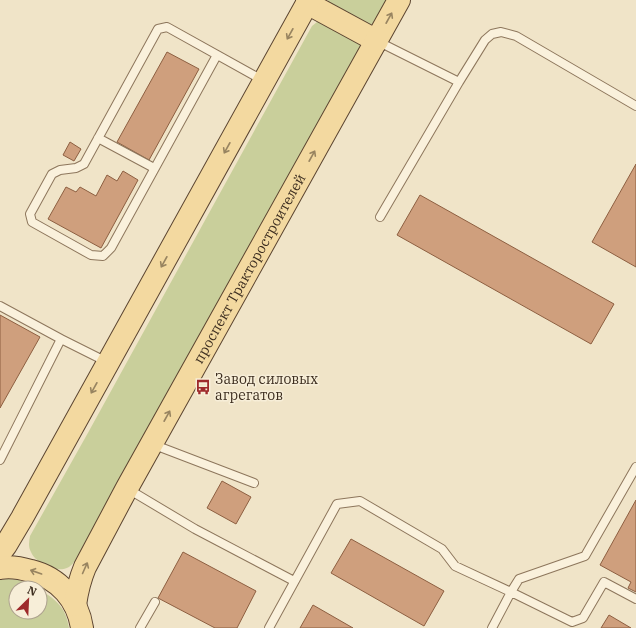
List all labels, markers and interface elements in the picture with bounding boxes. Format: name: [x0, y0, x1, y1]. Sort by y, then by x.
one-way arrow: [386, 12, 394, 24]
one-way arrow: [286, 28, 293, 40]
one-way arrow: [223, 142, 230, 154]
one-way arrow: [309, 150, 317, 162]
street label: проспект Тракторостроителей: [189, 170, 309, 367]
one-way arrow: [160, 256, 167, 268]
place label: Завод силовых агрегатов: [215, 370, 318, 404]
bus stop icon: Завод силовых агрегатов: [194, 378, 212, 396]
one-way arrow: [90, 381, 98, 393]
one-way arrow: [164, 410, 171, 422]
one-way arrow: [82, 562, 89, 574]
one-way arrow: [30, 568, 42, 576]
north arrow: [8, 580, 48, 620]
text: N: [25, 583, 39, 599]

